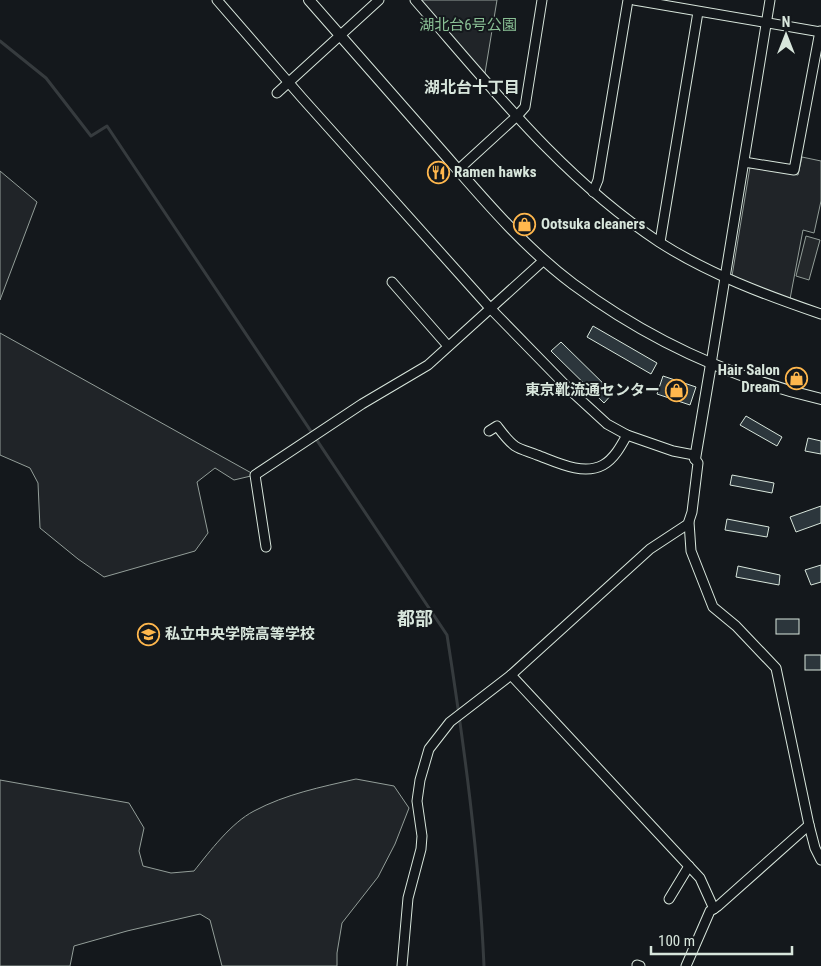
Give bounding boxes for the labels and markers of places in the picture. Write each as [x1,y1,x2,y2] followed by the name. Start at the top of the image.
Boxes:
[426,160,450,184] restaurant icon: Ramen hawks
[454,163,537,181] place label: Ramen hawks
[513,212,537,236] shop icon: Ootsuka cleaners
[541,215,645,233] place label: Ootsuka cleaners
[718,361,780,396] place label: Hair Salon Dream
[784,367,808,391] shop icon: Hair Salon Dream
[664,378,688,402] shop icon: 東京靴流通センター
[525,381,660,399] place label: 東京靴流通センター
[137,622,161,646] school or university icon: 私立中央学院高等学校
[165,625,315,643] place label: 私立中央学院高等学校

